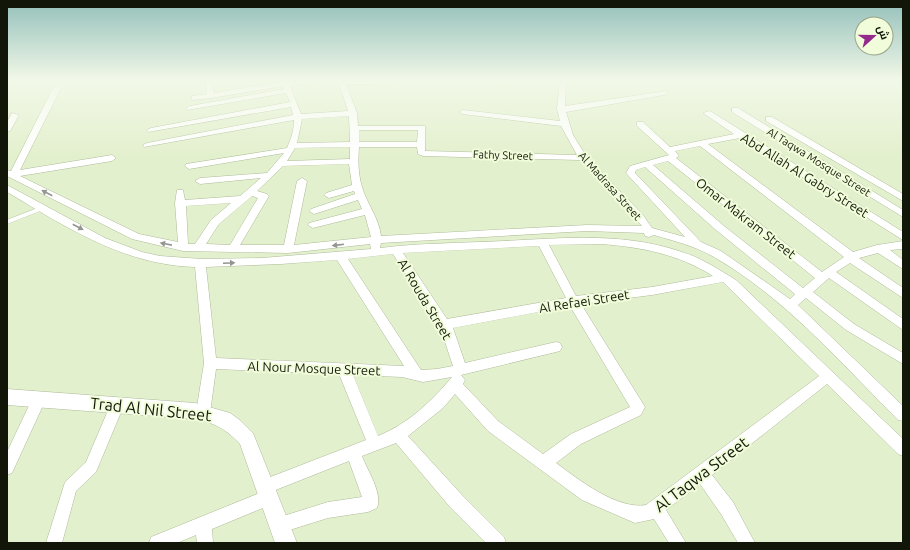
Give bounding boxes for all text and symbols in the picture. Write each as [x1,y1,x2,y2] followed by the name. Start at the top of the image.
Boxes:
[854,16,894,56] north arrow
[874,24,891,42] text: ش
[765,125,874,199] street label: Al Taqwa Mosque Street
[739,130,871,220] street label: Abd Allah Al Gabry Street
[473,148,534,162] street label: Fathy Street
[576,149,644,223] street label: Al Madrasa Street
[693,175,799,261] street label: Omar Makram Street
[41,190,53,196] one-way arrow
[72,224,84,230] one-way arrow
[160,241,172,247] one-way arrow
[332,242,344,248] one-way arrow
[395,256,455,342] street label: Al Rouda Street
[223,259,235,266] one-way arrow
[538,287,630,315] street label: Al Refaei Street
[247,359,381,377] street label: Al Nour Mosque Street
[90,394,213,424] street label: Trad Al Nil Street
[650,432,752,515] street label: Al Taqwa Street

